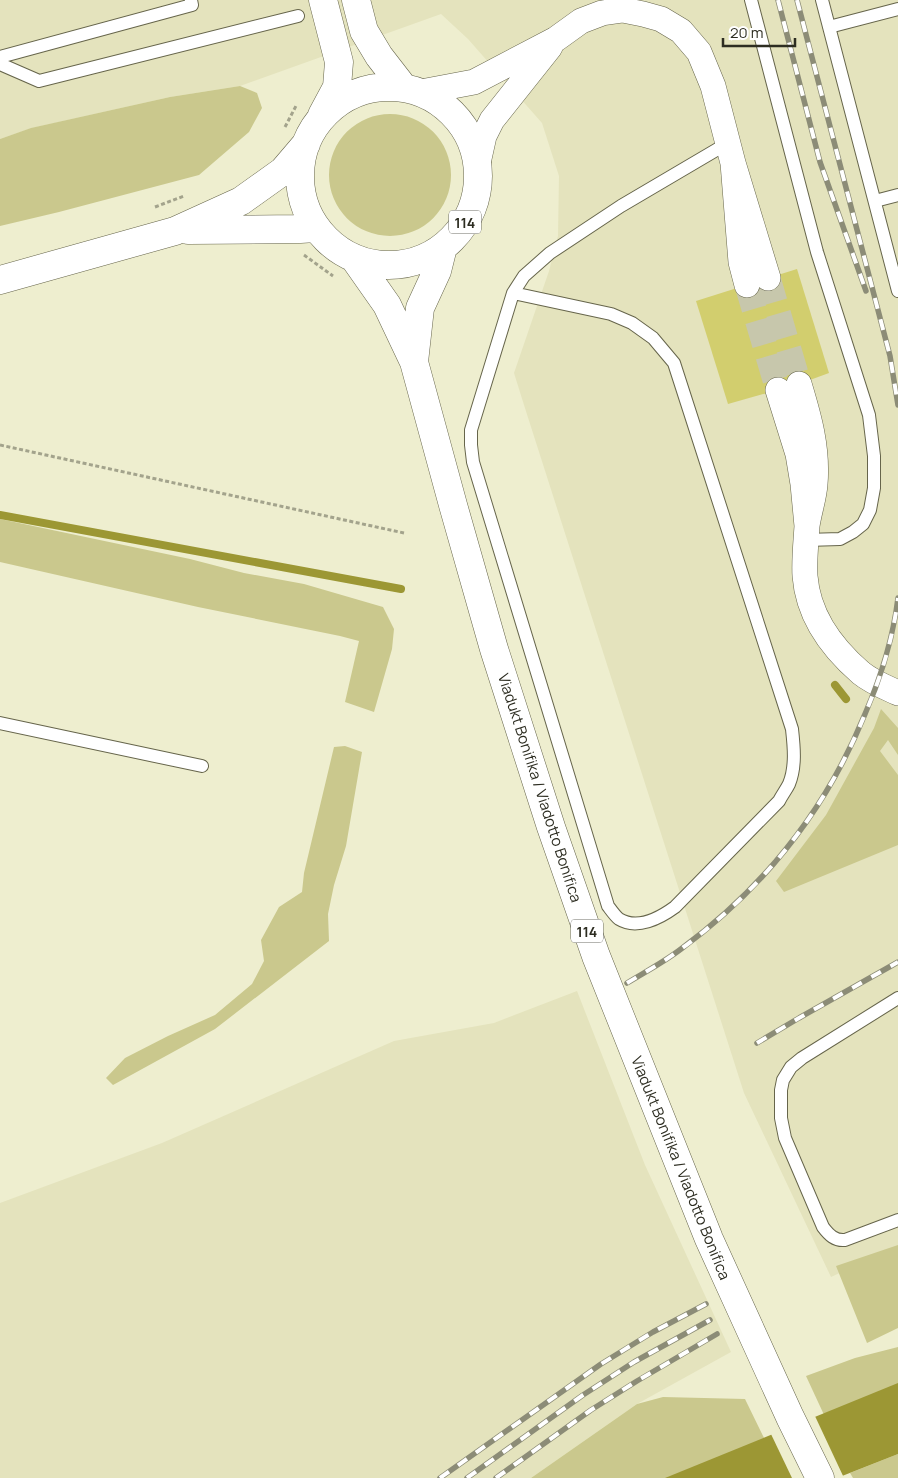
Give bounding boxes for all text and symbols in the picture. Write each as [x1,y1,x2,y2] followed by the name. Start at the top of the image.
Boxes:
[723,15,796,47] scale bar
[730,22,763,43] text: 20 m
[449,210,481,233] road number: 114
[493,671,587,905] street label: Viadukt Bonifika / Viadotto Bonifica
[571,919,603,942] road number: 114
[626,1053,736,1283] street label: Viadukt Bonifika / Viadotto Bonifica

